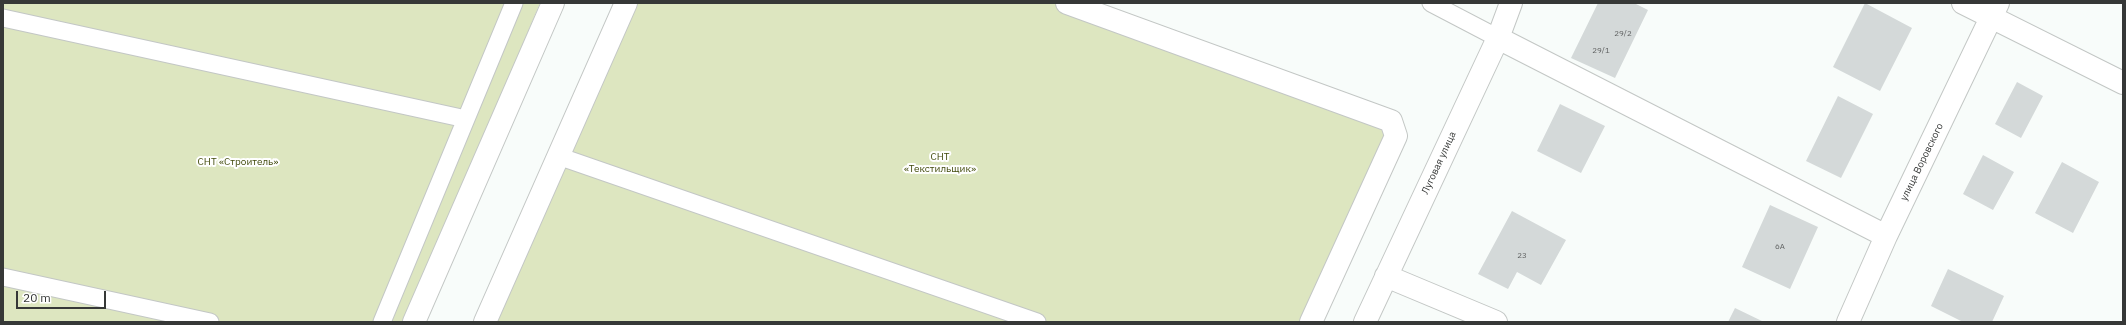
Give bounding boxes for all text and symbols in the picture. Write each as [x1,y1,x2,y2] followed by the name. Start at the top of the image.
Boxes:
[1614,29,1632,39] house number: 29/2
[1592,46,1610,56] house number: 29/1
[1898,121,1946,203] street label: улица Воровского
[1419,130,1459,196] street label: Луговая улица
[904,151,976,174] park label: СНТ «Текстильщик»
[198,156,278,168] park label: СНТ «Строитель»
[1775,242,1785,252] house number: 6А
[1517,251,1527,261] house number: 23
[18,283,108,309] scale bar
[23,290,51,305] text: 20 m

